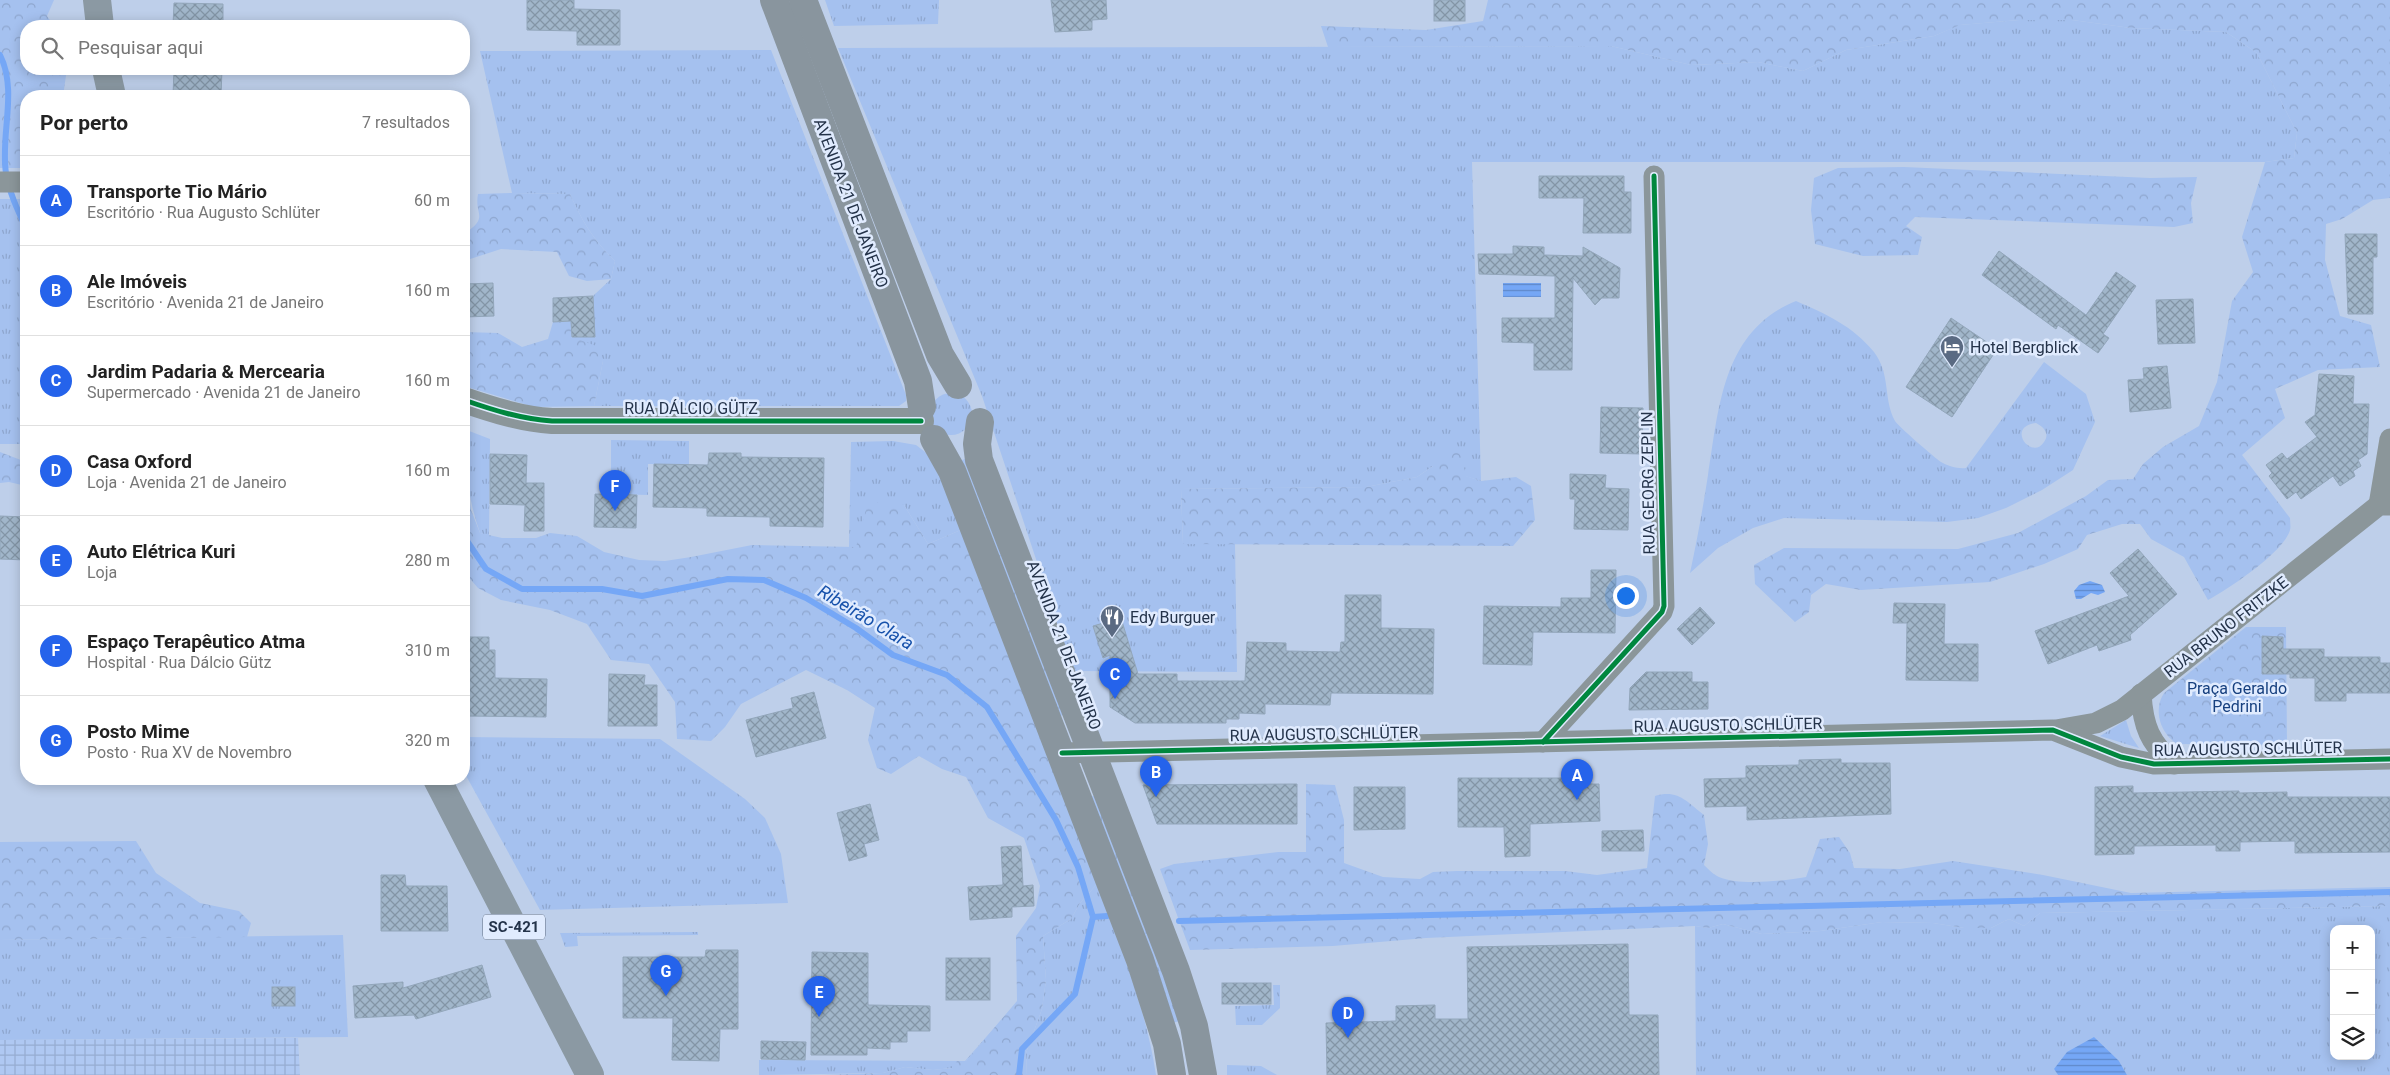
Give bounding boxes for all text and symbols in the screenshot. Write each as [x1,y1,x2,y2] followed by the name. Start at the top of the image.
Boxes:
[20,20,470,75] search box
[38,34,66,62] icon: search
[78,36,203,59] text: Pesquisar aqui
[40,111,128,135] text: Por perto
[362,113,450,132] text: 7 resultados
[810,116,892,290] street label: AVENIDA 21 DE JANEIRO
[87,180,267,203] text: Transporte Tio Mário
[51,191,61,210] text: A
[414,191,450,210] text: 60 m
[87,203,320,222] text: Escritório · Rua Augusto Schlüter
[87,270,187,293] text: Ale Imóveis
[51,281,61,300] text: B
[405,281,450,300] text: 160 m
[87,293,324,312] text: Escritório · Avenida 21 de Janeiro
[1939,334,1965,368] hotel icon: Hotel Bergblick
[1970,338,2079,357] place label: Hotel Bergblick
[87,360,325,383] text: Jardim Padaria & Mercearia
[51,371,61,390] text: C
[405,371,450,390] text: 160 m
[87,383,361,402] text: Supermercado · Avenida 21 de Janeiro
[624,399,758,418] street label: RUA DÁLCIO GÜTZ
[1637,411,1659,555] street label: RUA GEORG ZEPLIN
[87,450,192,473] text: Casa Oxford
[51,461,61,480] text: D
[405,461,450,480] text: 160 m
[599,470,631,511] pin: F
[87,473,287,492] text: Loja · Avenida 21 de Janeiro
[87,540,236,563] text: Auto Elétrica Kuri
[52,551,61,570] text: E
[405,551,450,570] text: 280 m
[1023,558,1105,732] street label: AVENIDA 21 DE JANEIRO
[87,563,117,582] text: Loja
[2160,573,2292,681] street label: RUA BRUNO FRITZKE
[814,580,918,654] water label: Ribeirão Clara
[1613,583,1639,609] your location
[1099,604,1125,638] restaurant icon: Edy Burguer
[1130,608,1216,627] place label: Edy Burguer
[87,630,305,653] text: Espaço Terapêutico Atma
[52,641,60,660] text: F
[405,641,450,660] text: 310 m
[87,653,271,672] text: Hospital · Rua Dálcio Gütz
[1099,658,1131,699] pin: C
[2187,679,2287,716] park label: Praça Geraldo Pedrini
[1634,714,1823,736] street label: RUA AUGUSTO SCHLÜTER
[87,720,190,743] text: Posto Mime
[1230,723,1419,745] street label: RUA AUGUSTO SCHLÜTER
[51,731,61,750] text: G
[405,731,450,750] text: 320 m
[2154,738,2343,760] street label: RUA AUGUSTO SCHLÜTER
[87,743,292,762] text: Posto · Rua XV de Novembro
[1140,756,1172,797] pin: B
[1561,759,1593,800] pin: A
[483,914,545,940] road number: SC-421
[2330,925,2375,1060] map controls
[2330,925,2375,970] button: +
[650,955,682,996] pin: G
[2330,970,2375,1015] button: −
[803,976,835,1017] pin: E
[1332,997,1364,1038] pin: D
[2330,1015,2375,1060] button: layers

